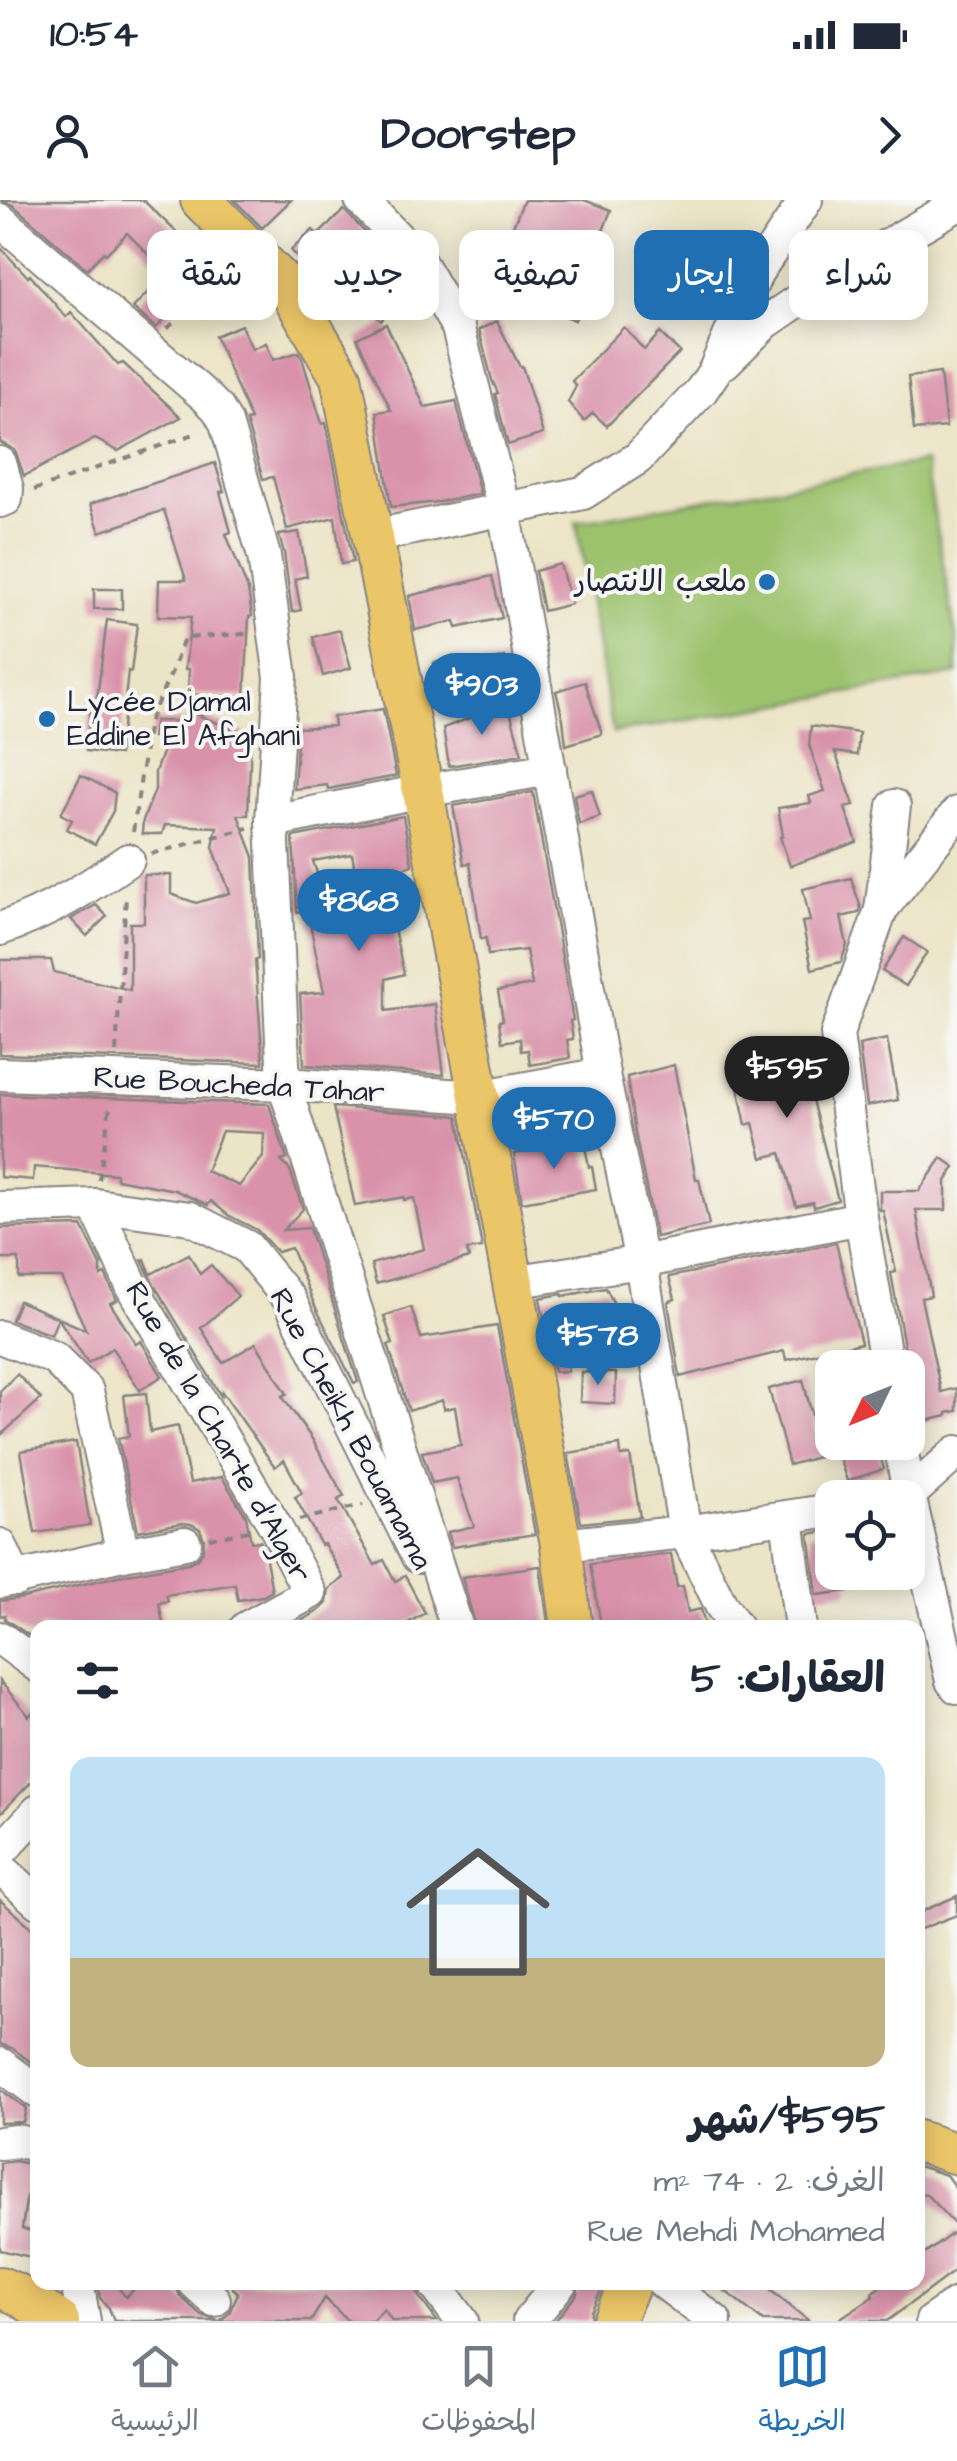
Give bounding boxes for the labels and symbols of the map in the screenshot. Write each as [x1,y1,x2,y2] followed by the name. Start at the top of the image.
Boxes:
[573,561,747,603] place label: ملعب الانتصار
[756,571,778,593] marker: ملعب الانتصار
[423,653,541,738] pin: $903
[67,681,300,758] place label: Lycée Djamal Eddine El Afghani
[36,708,58,730] marker: Lycée Djamal Eddine El Afghani
[300,869,418,954] pin: $868
[728,1036,846,1121] pin: $595
[92,1056,386,1114] street label: Rue Boucheda Tahar
[495,1087,613,1172] pin: $570
[114,1274,321,1591] street label: Rue de la Charte d'Alger
[259,1281,443,1577] street label: Rue Cheikh Bouamama
[539,1303,657,1388] pin: $578
[815,1350,925,1460] north arrow

